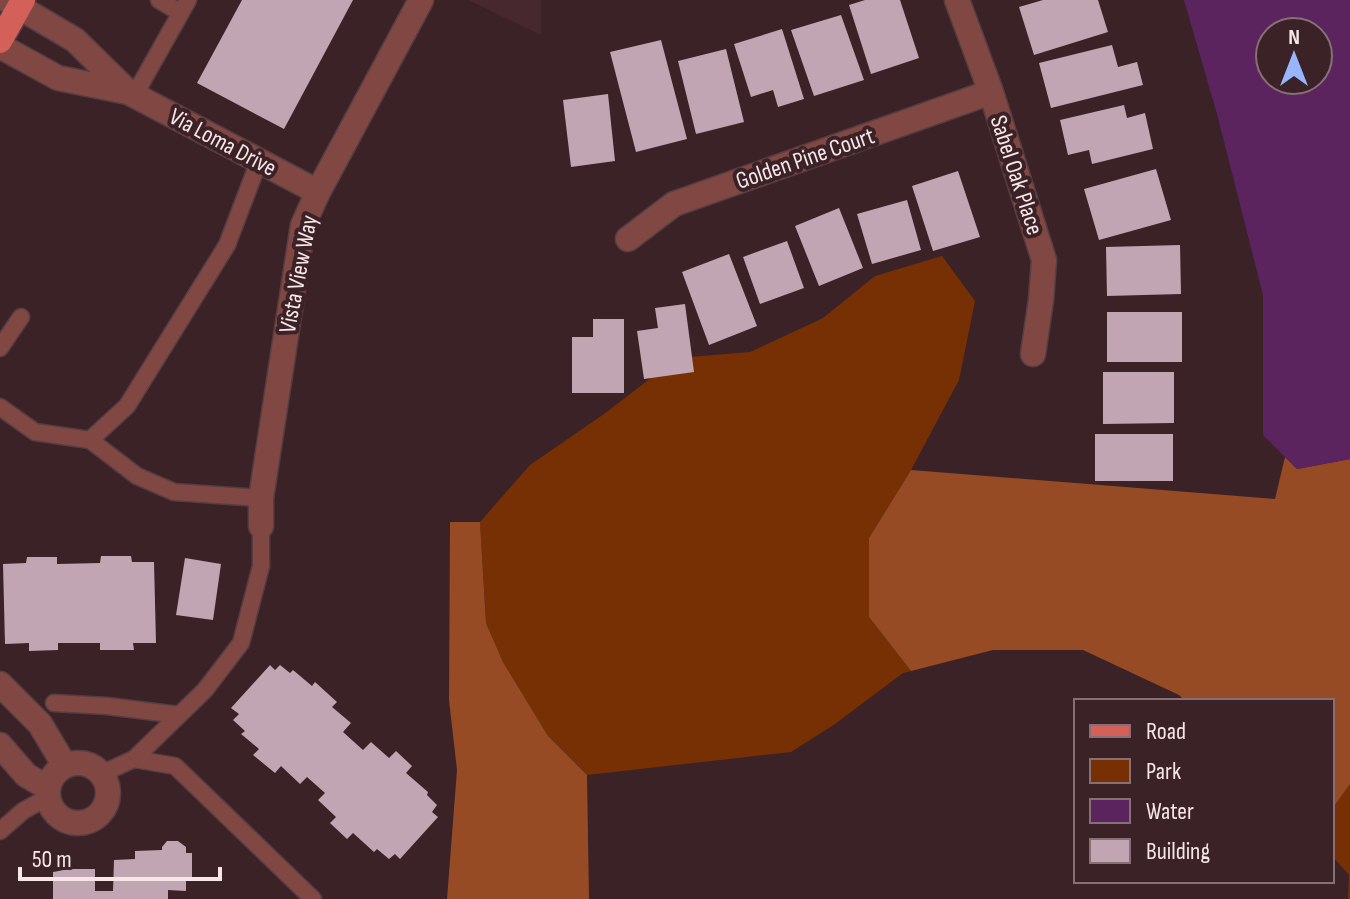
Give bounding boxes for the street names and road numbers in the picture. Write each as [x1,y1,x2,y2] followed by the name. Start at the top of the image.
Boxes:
[164,102,281,183] street label: Via Loma Drive
[984,112,1050,239] street label: Sabel Oak Place
[732,121,878,196] street label: Golden Pine Court
[273,213,324,336] street label: Vista View Way

